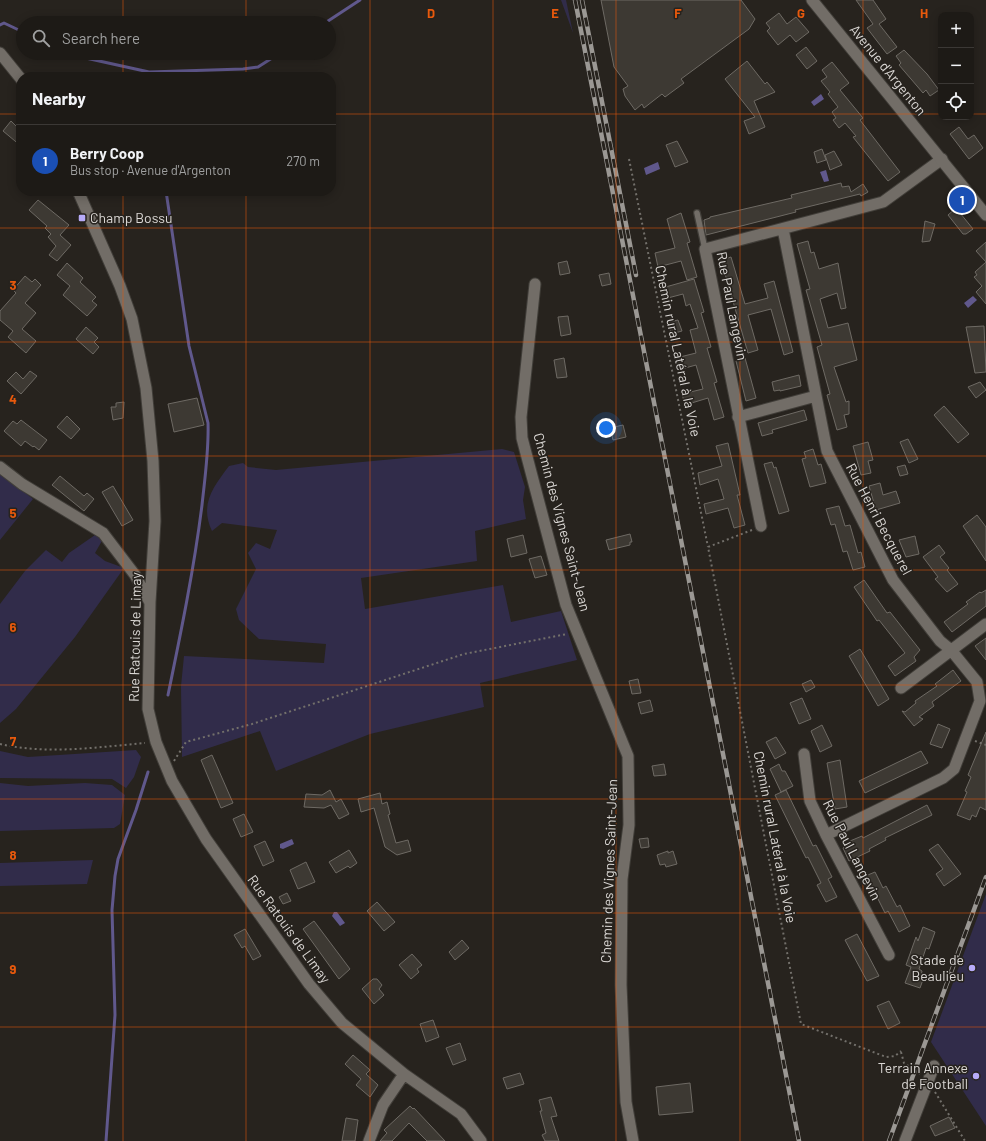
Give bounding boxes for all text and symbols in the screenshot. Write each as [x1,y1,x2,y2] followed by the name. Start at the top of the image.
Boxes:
[427,5,435,21] text: D
[551,5,559,21] text: E
[674,5,682,21] text: F
[797,5,805,21] text: G
[920,5,928,21] text: H
[938,12,974,120] map controls
[938,12,974,48] button: +
[16,16,336,60] search box
[847,21,930,119] street label: Avenue d'Argenton
[30,27,52,49] icon: search
[62,29,140,47] text: Search here
[938,48,974,84] button: −
[938,84,974,120] button: locate
[32,88,86,108] text: Nearby
[70,144,144,162] text: Berry Coop
[43,153,47,169] text: 1
[286,153,320,169] text: 270 m
[70,162,231,178] text: Bus stop · Avenue d'Argenton
[949,185,975,215] pin: 1
[90,209,172,226] place label: Champ Bossu
[77,213,87,223] marker: Champ Bossu
[714,250,751,362] street label: Rue Paul Langevin
[652,264,705,438] street label: Chemin rural Latéral à la Voie
[9,277,17,293] text: 3
[9,391,17,407] text: 4
[596,418,616,438] your location
[530,431,595,613] street label: Chemin des Vignes Saint-Jean
[843,460,916,577] street label: Rue Henri Becquerel
[9,505,17,521] text: 5
[125,571,144,702] street label: Rue Ratouis de Limay
[10,619,17,635] text: 6
[10,733,17,749] text: 7
[750,750,801,924] street label: Chemin rural Latéral à la Voie
[597,779,620,963] street label: Chemin des Vignes Saint-Jean
[820,797,885,903] street label: Rue Paul Langevin
[9,847,17,863] text: 8
[244,871,335,987] street label: Rue Ratouis de Limay
[911,951,964,984] place label: Stade de Beaulieu
[10,961,17,977] text: 9
[967,963,977,973] marker: Stade de Beaulieu
[878,1059,968,1092] place label: Terrain Annexe de Football
[971,1071,981,1081] marker: Terrain Annexe de Football

